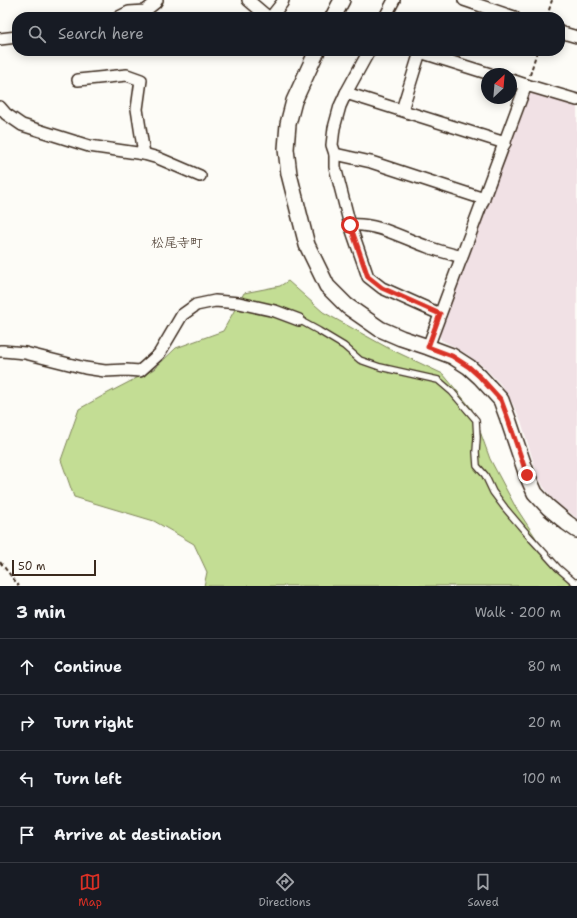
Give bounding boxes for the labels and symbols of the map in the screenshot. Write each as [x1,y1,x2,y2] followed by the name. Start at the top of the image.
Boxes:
[481,68,517,104] north arrow
[341,216,359,234] route start
[151,234,203,251] district label: 松尾寺町
[518,466,536,484] route end
[12,558,96,577] scale bar

